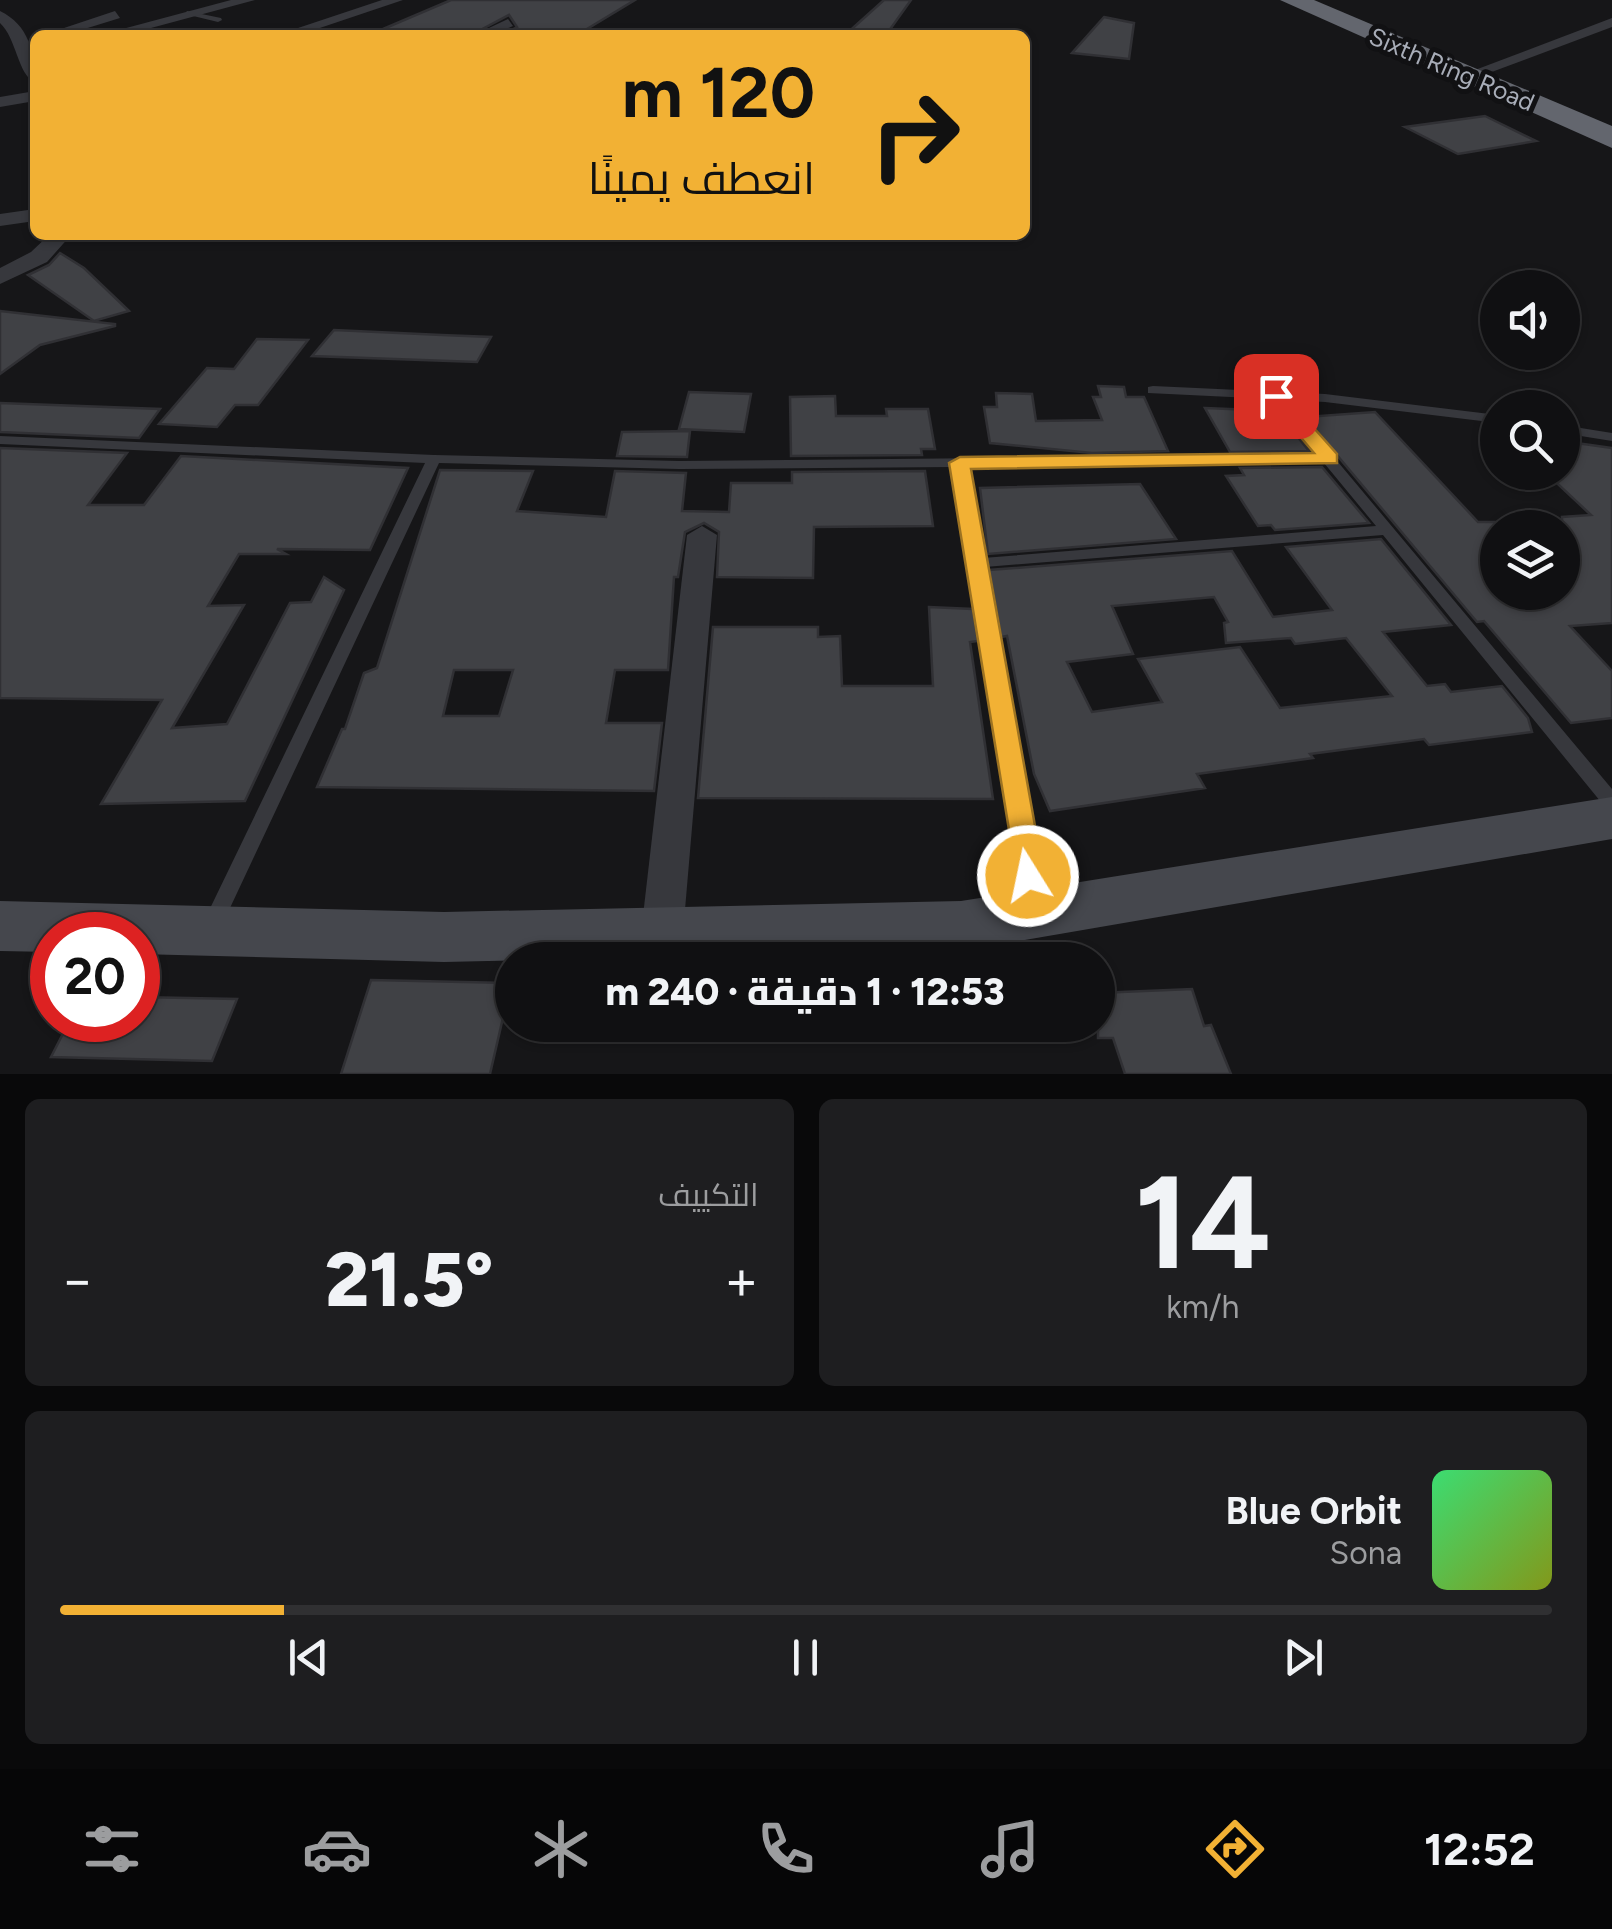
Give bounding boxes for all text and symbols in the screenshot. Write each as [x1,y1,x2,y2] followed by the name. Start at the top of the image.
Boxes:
[1365,21,1539,117] street label: Sixth Ring Road
[622,50,815,135] text: 120 m
[850,70,980,200] icon: right
[588,151,815,205] text: انعطف يمينًا
[1480,270,1580,610] map controls
[1480,270,1580,370] button: sound
[1234,354,1319,439] pin
[1249,369,1304,424] icon: arrive
[1480,390,1580,490] button: search
[1480,510,1580,610] button: layers
[976,824,1080,928] position arrow
[30,912,160,1042] speed limit sign: 20
[605,969,1005,1015] text: 12:53 · 1 دقيقة · 240 m
[1134,1145,1271,1301] text: 14
[658,1176,759,1214] text: التكييف
[325,1235,494,1325] text: 21.5°
[60,1247,94,1313] text: −
[724,1247,758,1313] text: +
[1166,1288,1239,1326] text: km/h
[1226,1488,1402,1534] text: Blue Orbit
[1330,1534,1402,1572] text: Sona
[281,1630,336,1685] icon: previous
[778,1630,833,1685] icon: pause
[1276,1630,1331,1685] icon: next
[77,1814,147,1884] icon: filters
[302,1814,372,1884] icon: car
[526,1814,596,1884] icon: climate
[751,1814,821,1884] icon: phone
[975,1814,1045,1884] icon: music
[1200,1814,1270,1884] icon: directions
[1424,1822,1535,1876] text: 12:52

